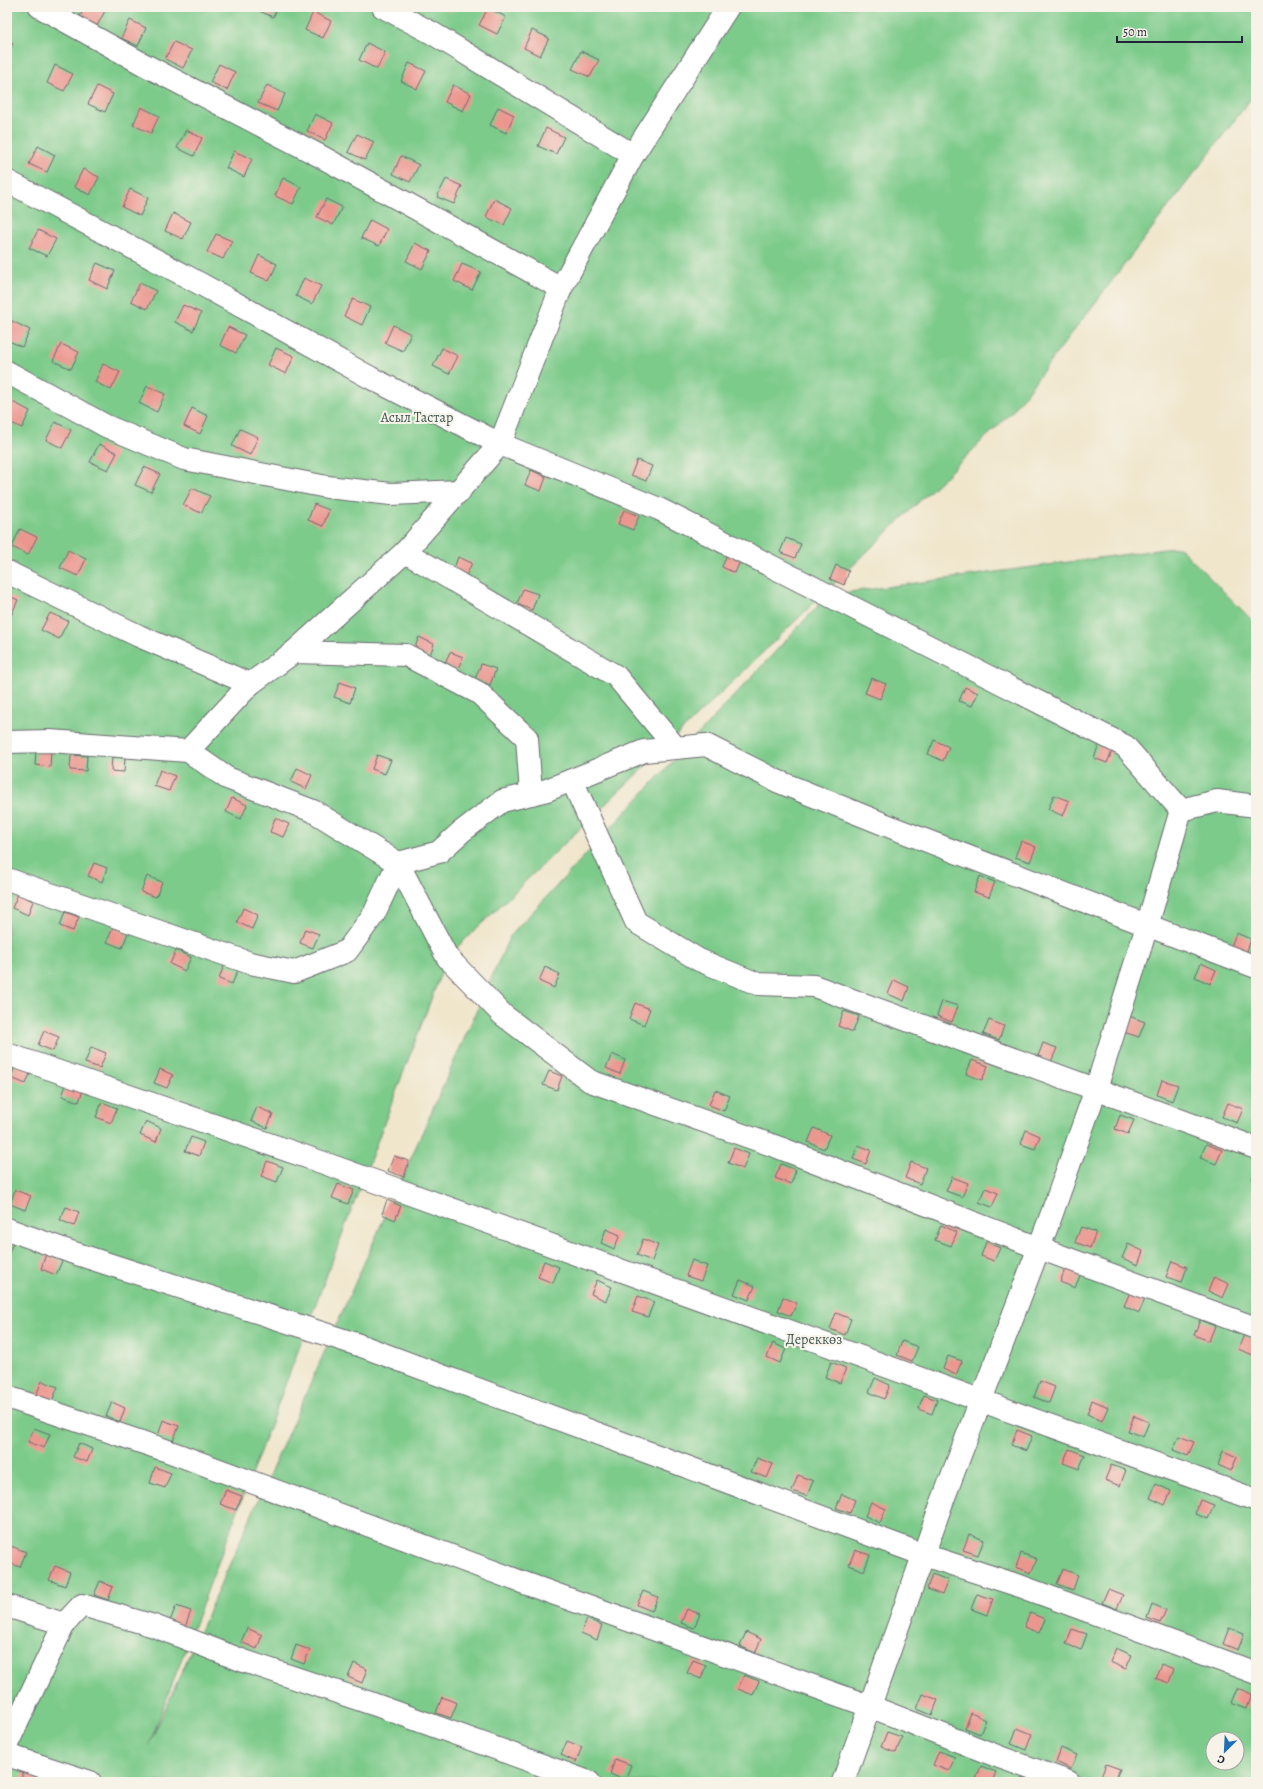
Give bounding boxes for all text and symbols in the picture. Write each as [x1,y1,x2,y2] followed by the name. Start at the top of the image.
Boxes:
[1117,18,1242,44] scale bar
[1123,24,1147,40] text: 50 m
[380,408,453,427] park label: Асыл Тастар
[786,1330,842,1349] park label: Дереккөз
[1205,1731,1245,1771] north arrow
[1215,1751,1227,1768] text: С

